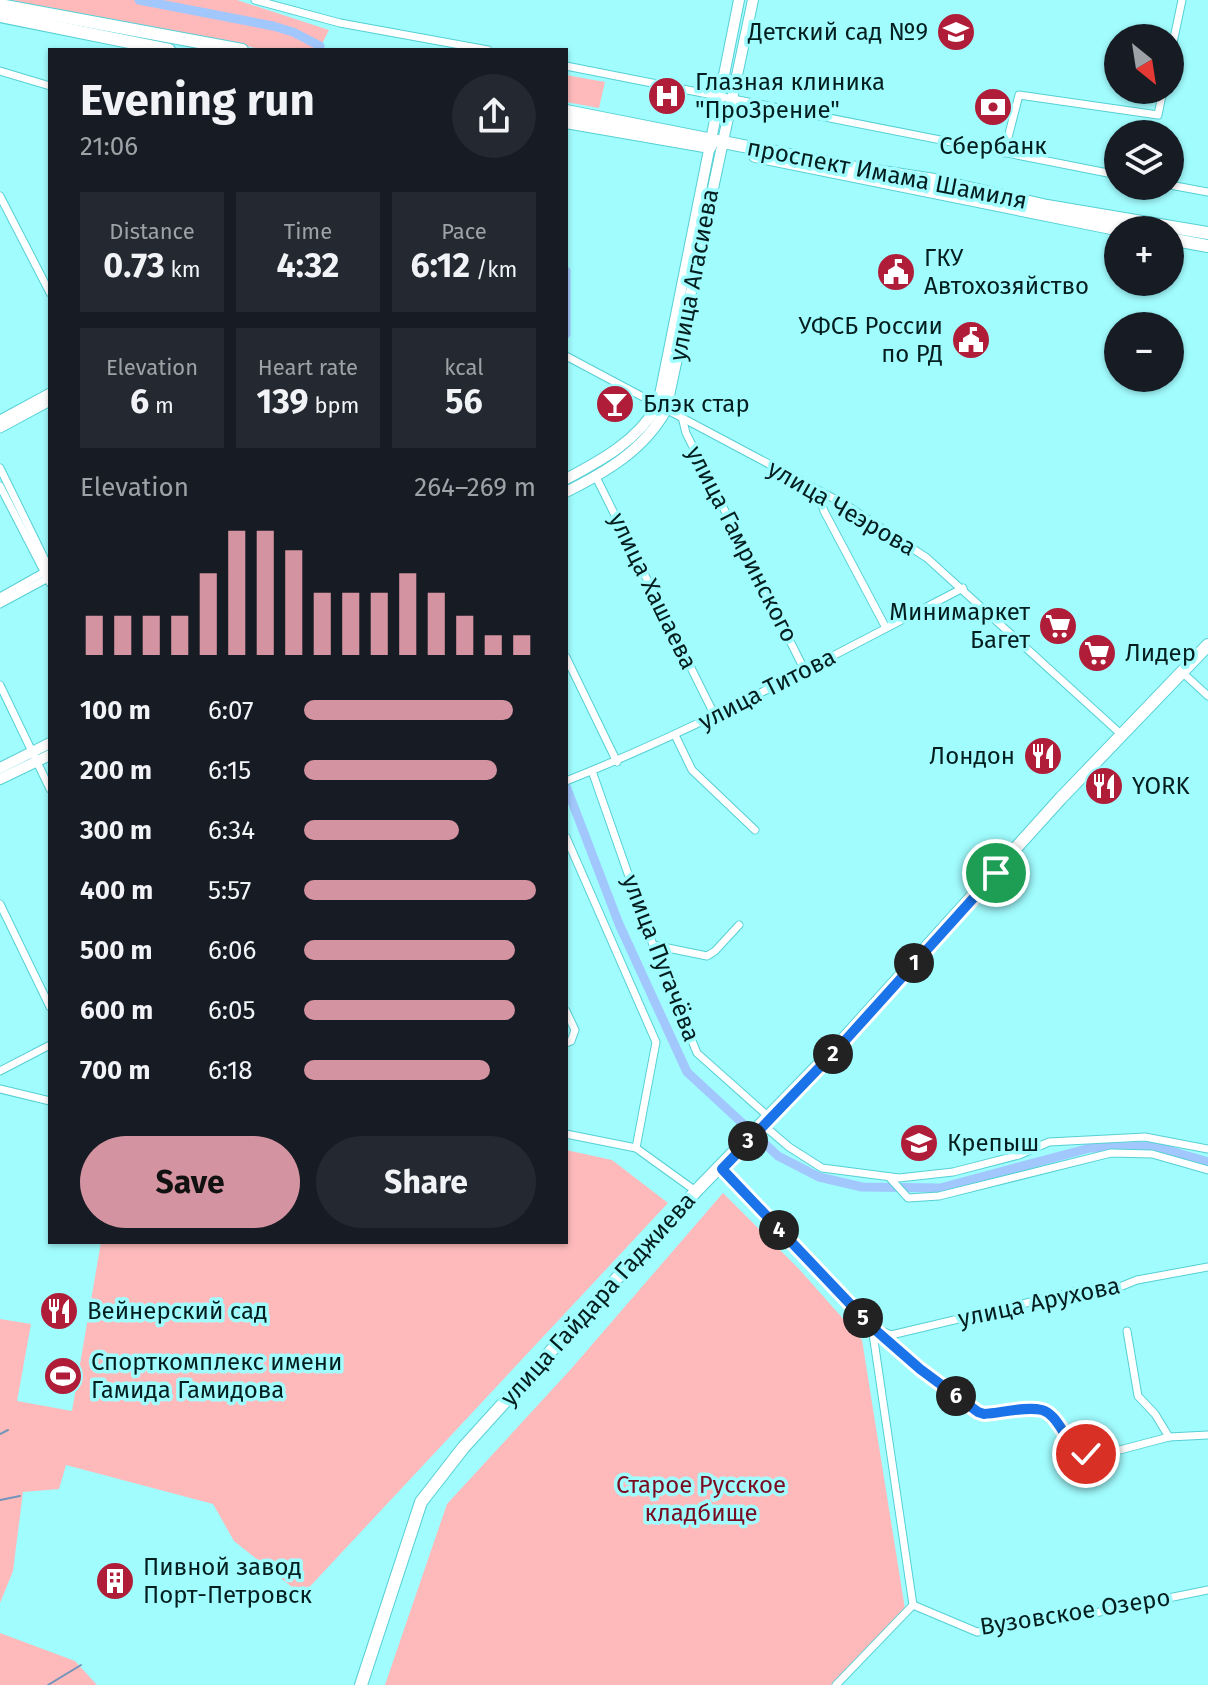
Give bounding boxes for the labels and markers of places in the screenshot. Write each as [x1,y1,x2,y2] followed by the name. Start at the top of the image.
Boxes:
[935,11,977,53] school or university icon: Детский сад №9
[747,18,928,46] place label: Детский сад №9
[695,68,885,124] place label: Глазная клиника "ПроЗрение"
[646,75,688,117] hospital icon: Глазная клиника "ПроЗрение"
[972,86,1014,128] bank icon: Сбербанк
[939,132,1047,160] place label: Сбербанк
[924,244,1089,300] place label: ГКУ Автохозяйство
[875,251,917,293] public building icon: ГКУ Автохозяйство
[798,312,943,368] place label: УФСБ России по РД
[950,319,992,361] public building icon: УФСБ России по РД
[594,383,636,425] bar icon: Блэк стар
[643,390,750,418] place label: Блэк стар
[889,598,1030,654] place label: Минимаркет Багет
[1037,605,1079,647] supermarket icon: Минимаркет Багет
[1076,632,1118,674] supermarket icon: Лидер
[1125,639,1196,667] place label: Лидер
[1022,735,1064,777] restaurant icon: Лондон
[929,742,1015,770] place label: Лондон
[1083,765,1125,807] restaurant icon: YORK
[1132,772,1191,800] place label: YORK
[962,839,1030,907] pin
[894,943,934,983] pin: 1
[813,1034,853,1074] pin: 2
[728,1121,768,1161] pin: 3
[898,1122,940,1164] school or university icon: Крепыш
[947,1129,1039,1157] place label: Крепыш
[759,1210,799,1250] pin: 4
[38,1290,80,1332] restaurant icon: Вейнерский сад
[87,1297,267,1325] place label: Вейнерский сад
[843,1298,883,1338] pin: 5
[91,1348,342,1404] place label: Спорткомплекс имени Гамида Гамидова
[42,1355,84,1397] sports icon: Спорткомплекс имени Гамида Гамидова
[936,1376,976,1416] pin: 6
[1052,1420,1120,1488] pin
[143,1553,313,1609] place label: Пивной завод Порт-Петровск
[94,1560,136,1602] building icon: Пивной завод Порт-Петровск

